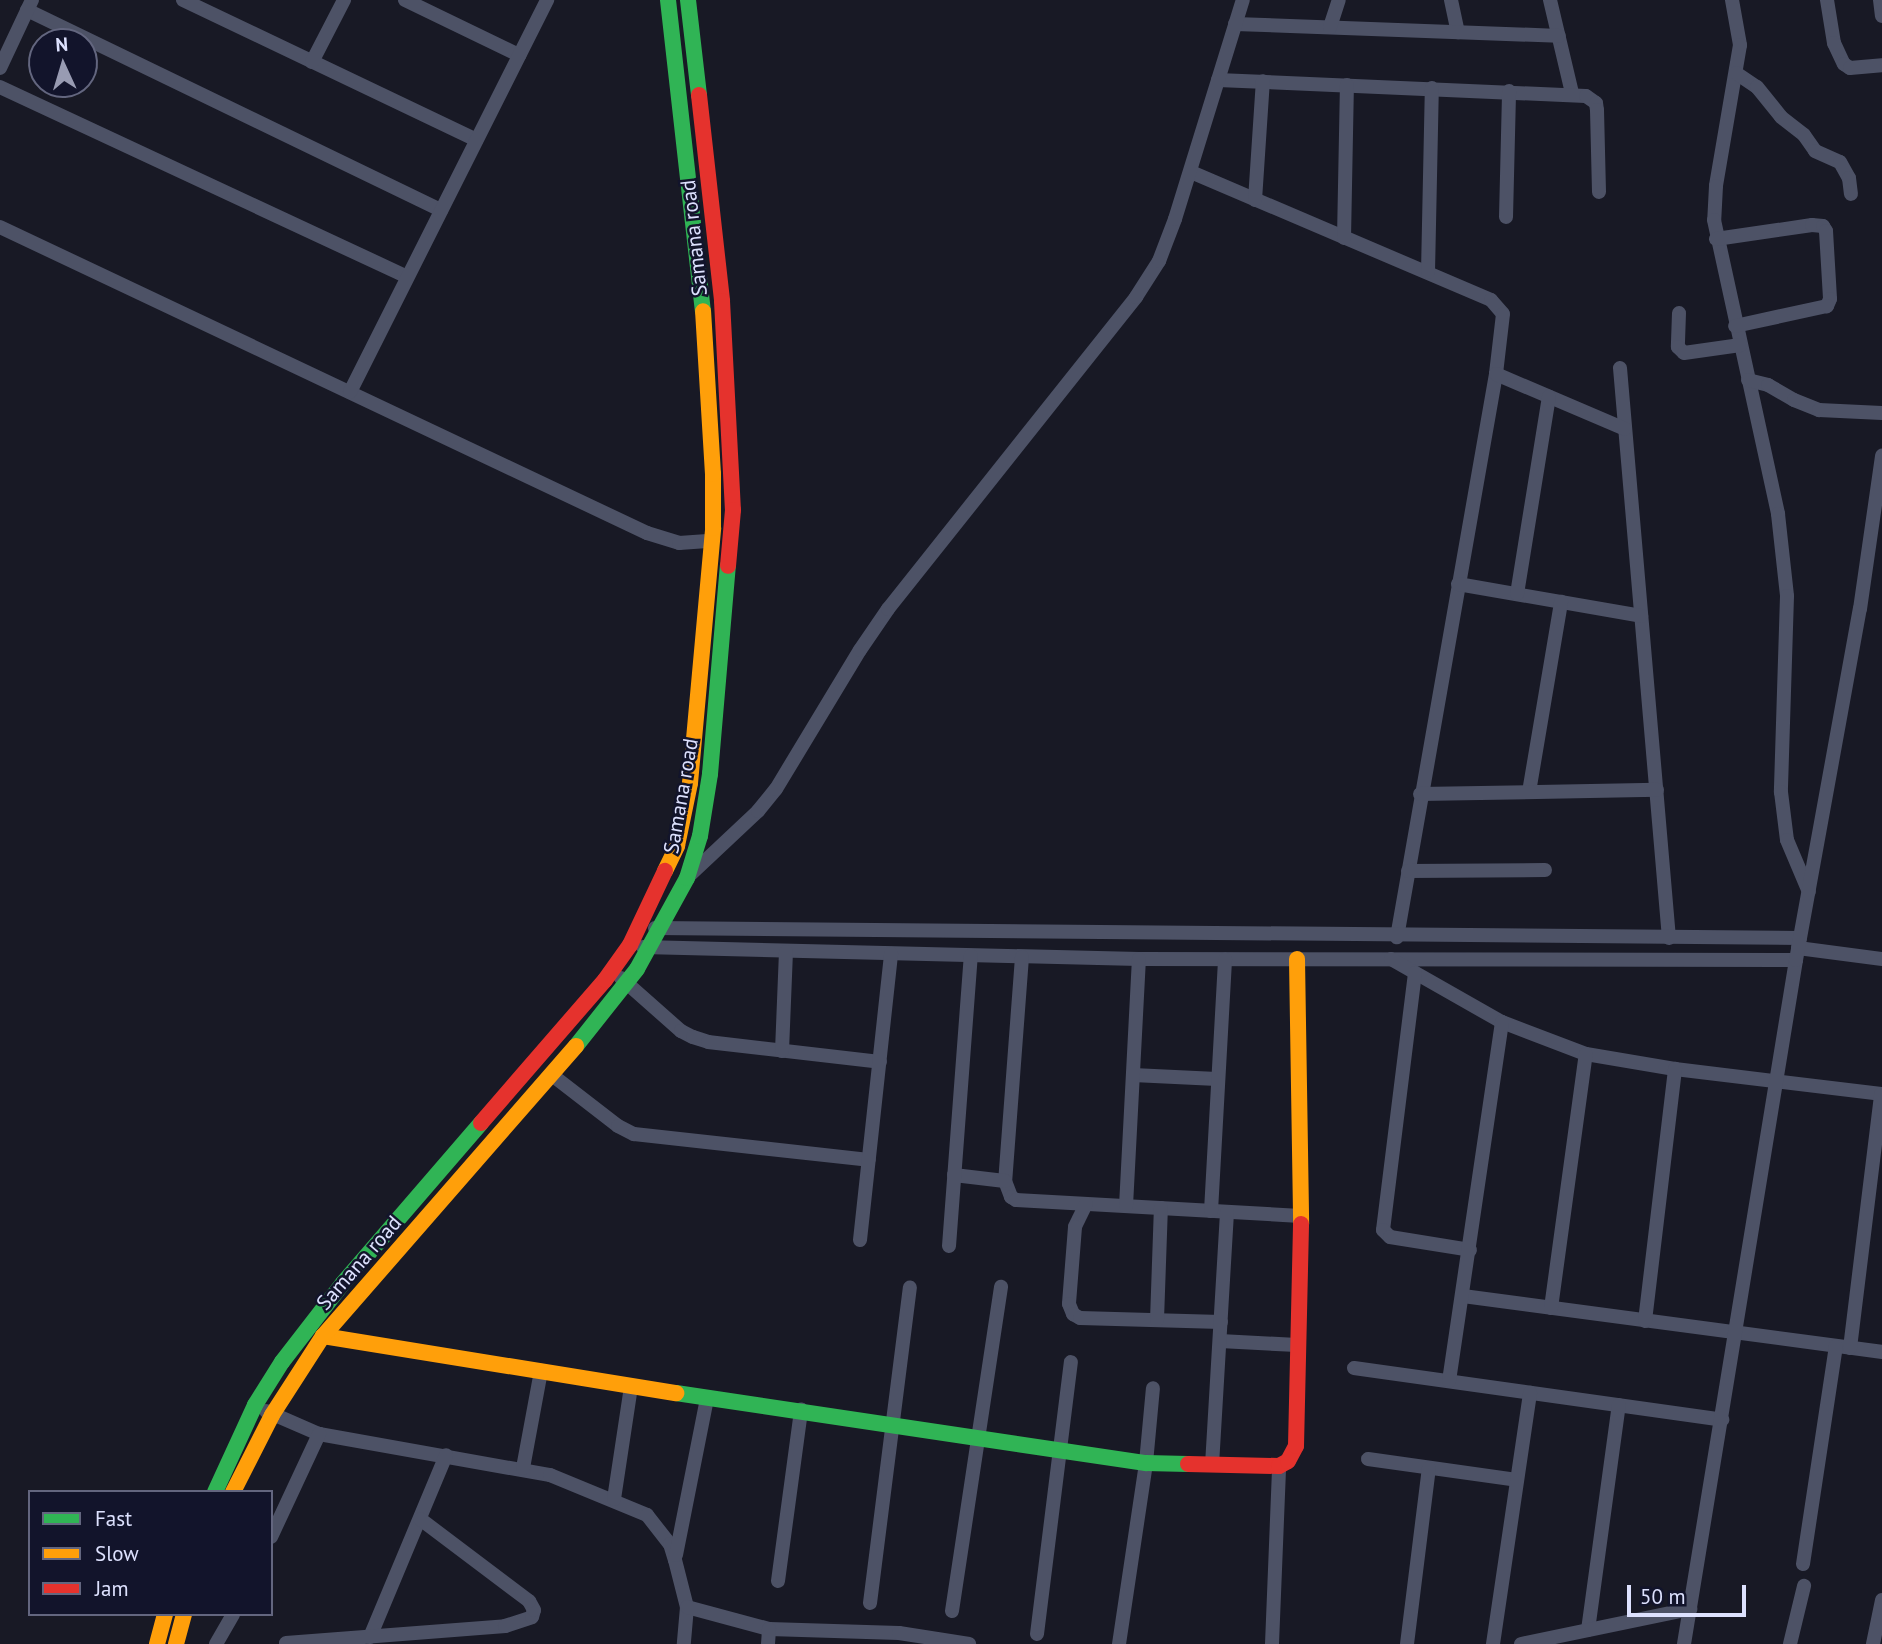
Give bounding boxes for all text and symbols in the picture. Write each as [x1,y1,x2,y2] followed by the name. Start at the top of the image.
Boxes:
[28,28,98,98] north arrow
[55,32,69,56] text: N
[675,179,713,297] street label: Samana road
[658,736,704,856] street label: Samana road
[311,1211,407,1315] street label: Samana road
[28,1490,273,1616] legend
[95,1505,132,1532] text: Fast
[95,1540,139,1567] text: Slow
[1630,1570,1749,1614] scale bar
[95,1575,129,1602] text: Jam
[1640,1583,1686,1610] text: 50 m

